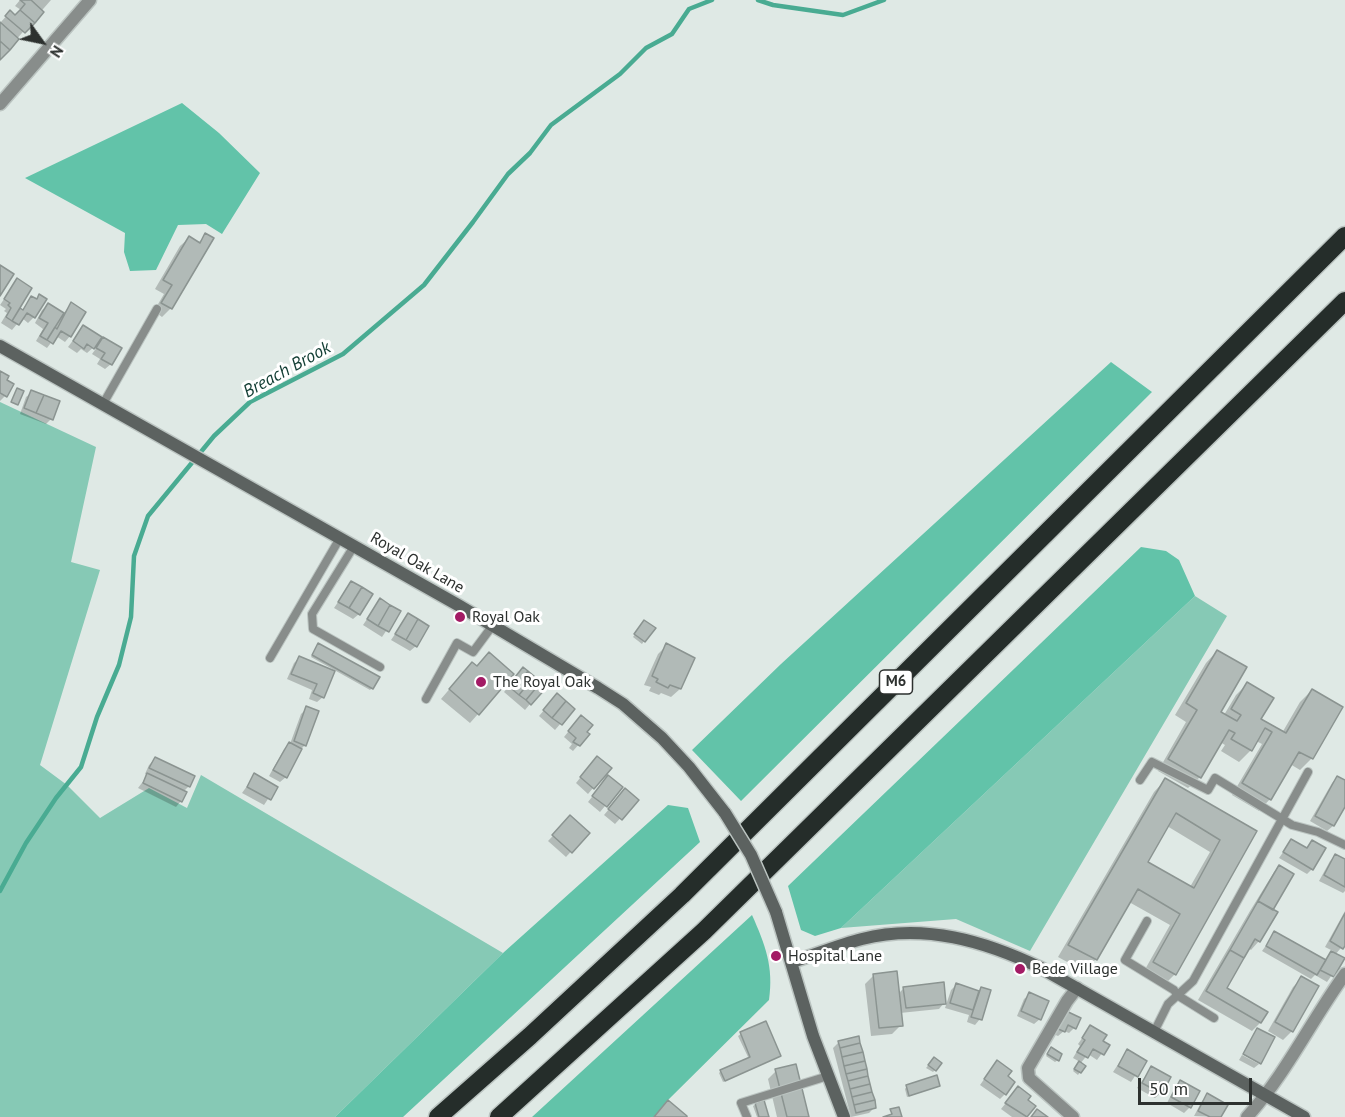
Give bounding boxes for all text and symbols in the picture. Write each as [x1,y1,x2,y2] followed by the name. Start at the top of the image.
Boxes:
[12,12,72,72] north arrow
[46,42,68,62] text: N
[239,337,335,403] water label: Breach Brook
[367,528,467,598] street label: Royal Oak Lane
[472,607,540,627] place label: Royal Oak
[453,610,467,624] marker: Royal Oak
[880,670,912,694] road number: M6
[493,672,591,692] place label: The Royal Oak
[474,675,488,689] marker: The Royal Oak
[788,946,882,966] place label: Hospital Lane
[769,949,783,963] marker: Hospital Lane
[1032,959,1118,979] place label: Bede Village
[1013,962,1027,976] marker: Bede Village
[1141,1066,1255,1104] scale bar
[1149,1077,1188,1100] text: 50 m

